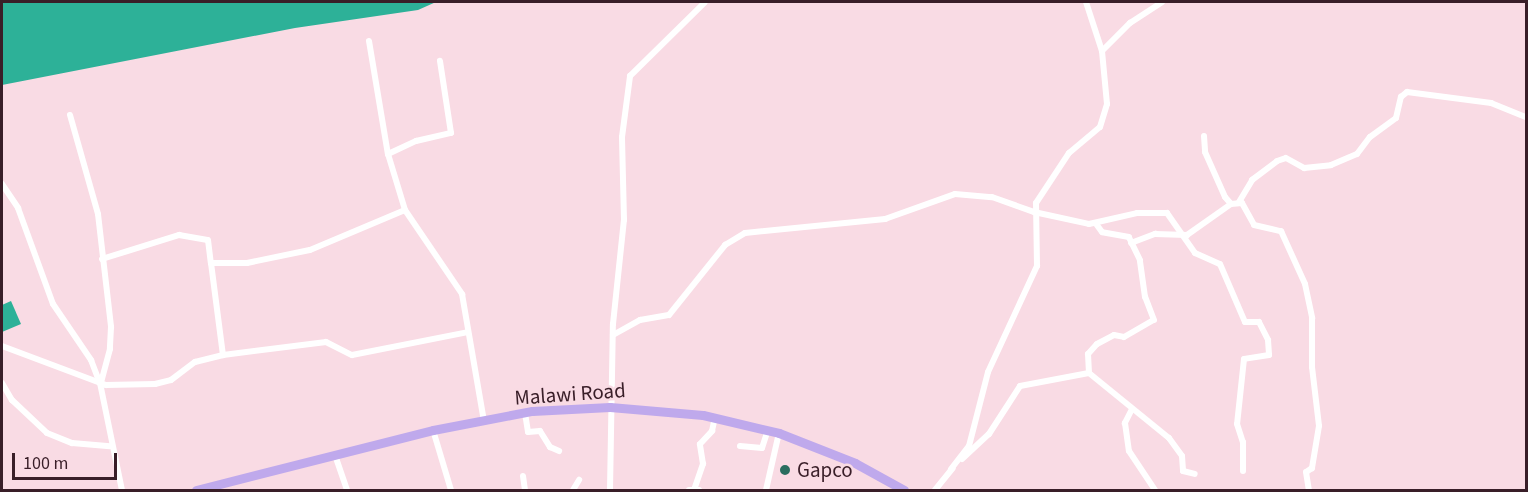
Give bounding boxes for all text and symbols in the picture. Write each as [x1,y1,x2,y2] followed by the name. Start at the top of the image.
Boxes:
[514,378,626,410] street label: Malawi Road
[15,441,120,479] scale bar
[23,451,68,476] text: 100 m
[797,457,853,483] place label: Gapco
[778,463,792,477] marker: Gapco

